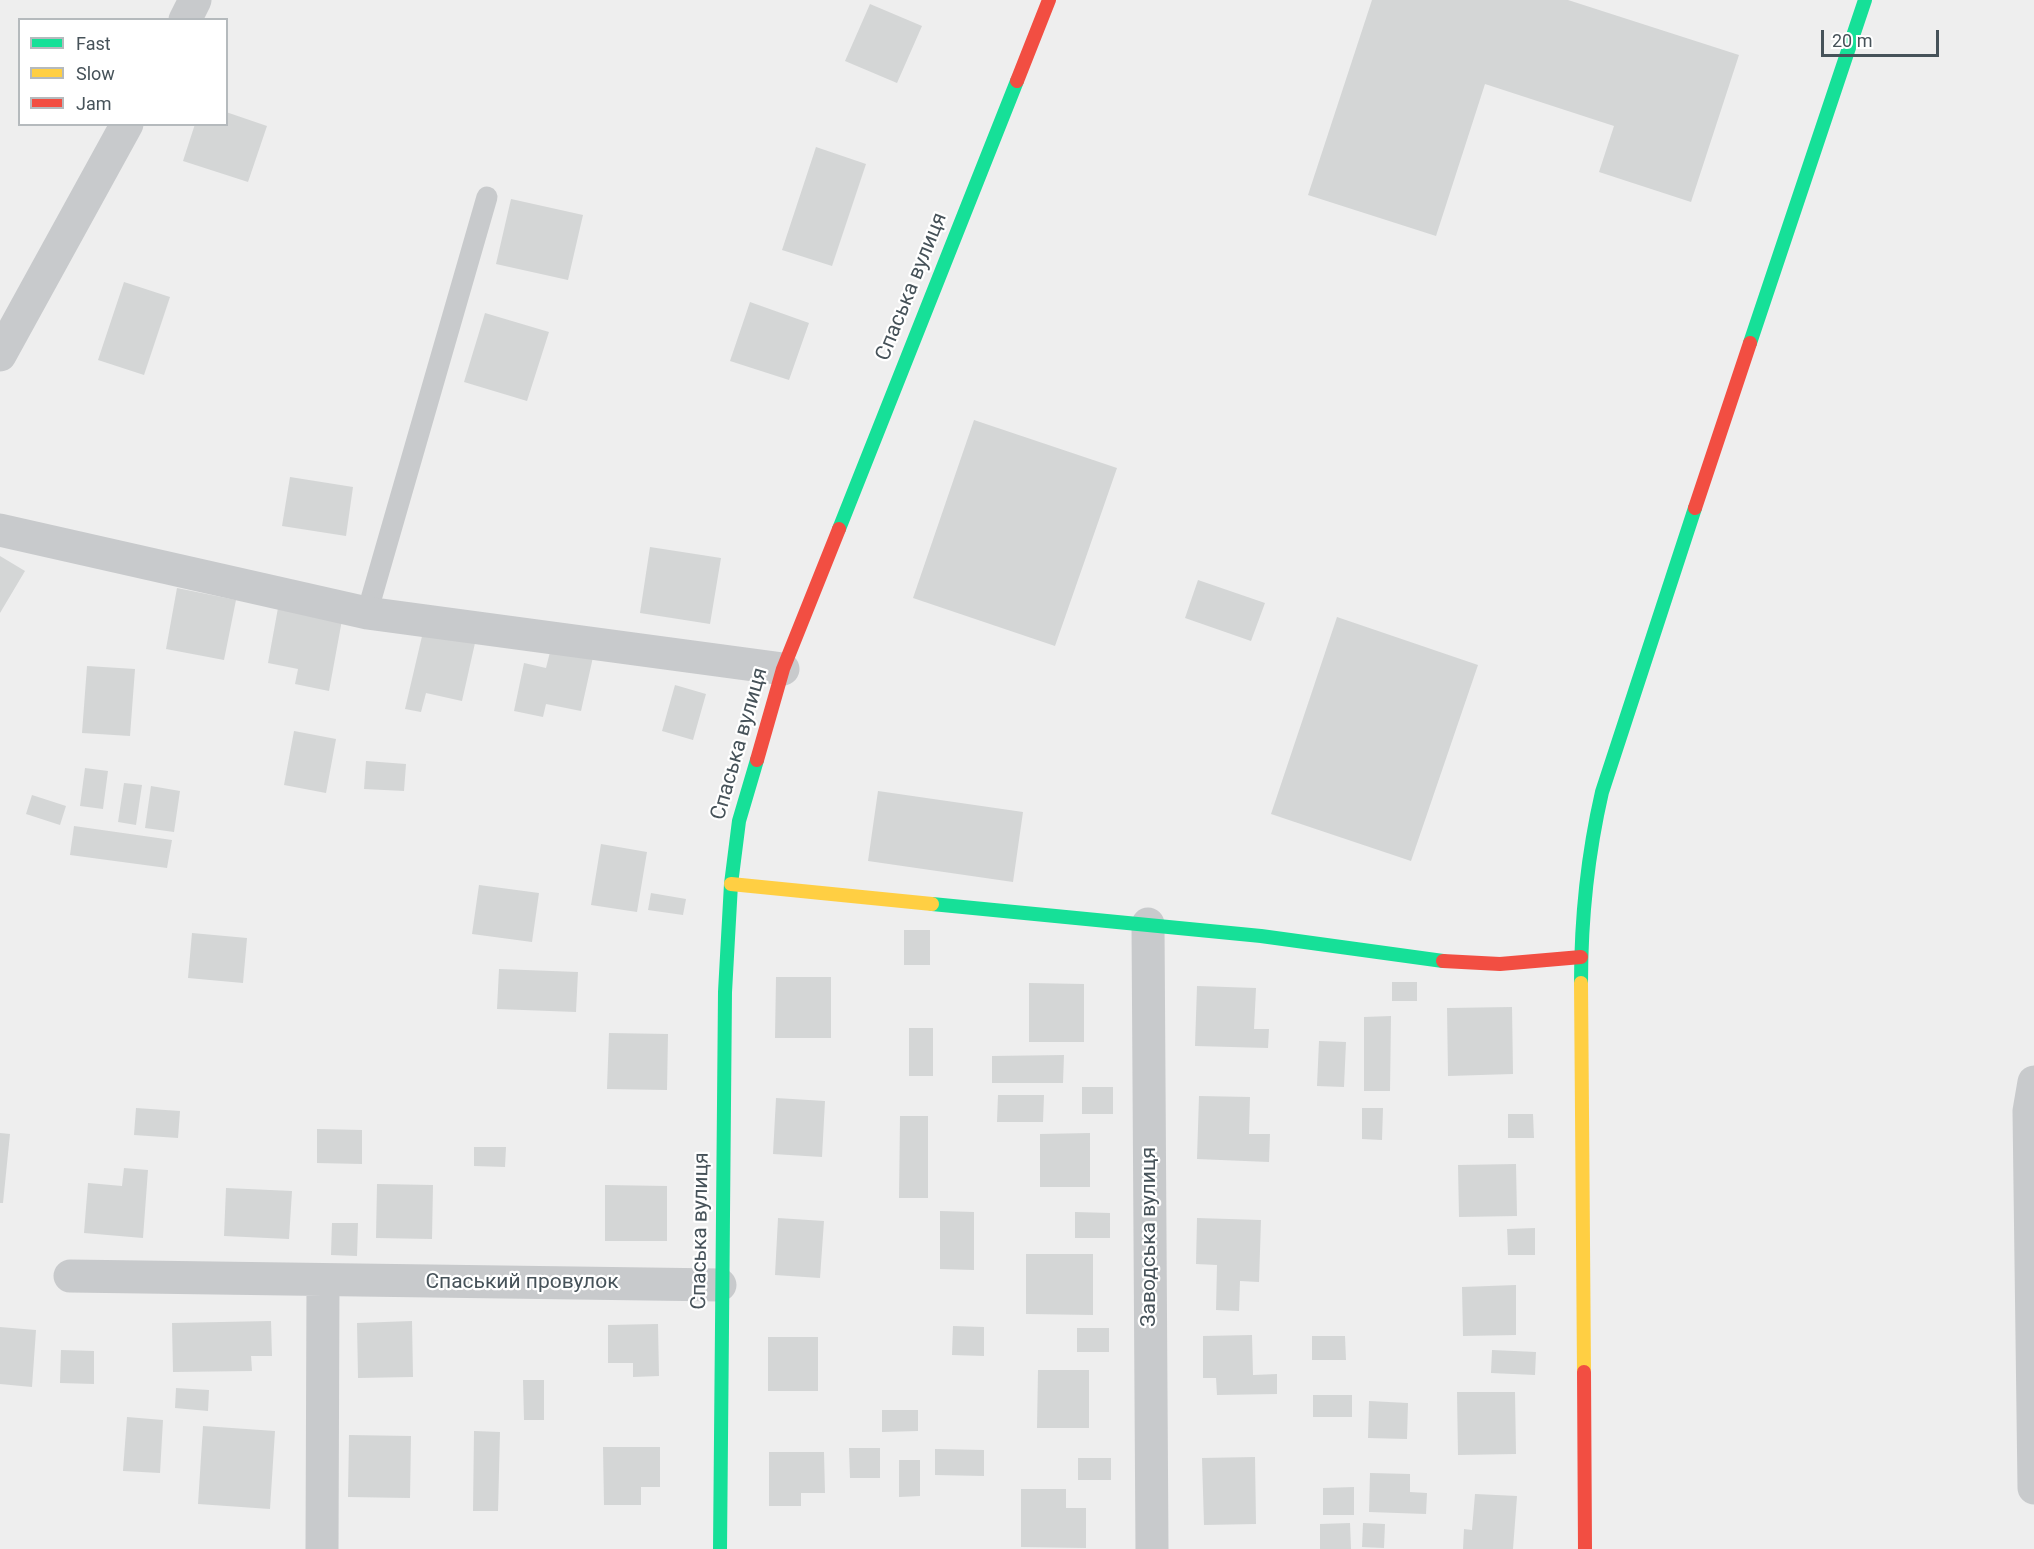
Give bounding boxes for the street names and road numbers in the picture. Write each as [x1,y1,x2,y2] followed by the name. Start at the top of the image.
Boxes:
[871,209,953,365] street label: Спаська вулиця
[706,665,774,823] street label: Спаська вулиця
[1137,1147,1163,1327] street label: Заводська вулиця
[687,1152,715,1310] street label: Спаська вулиця
[425,1270,619,1296] street label: Спаський провулок

